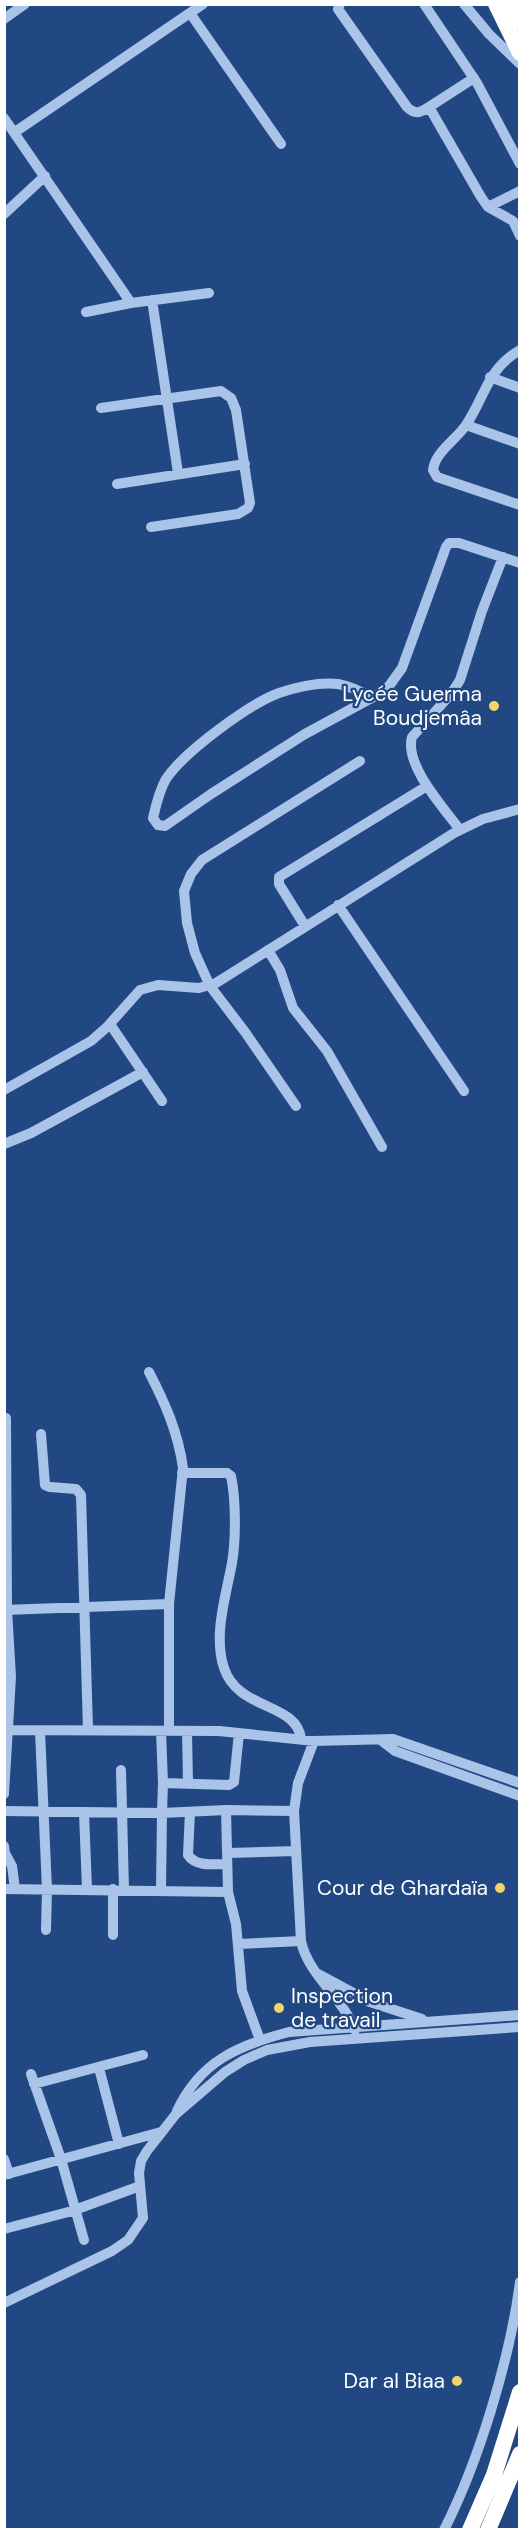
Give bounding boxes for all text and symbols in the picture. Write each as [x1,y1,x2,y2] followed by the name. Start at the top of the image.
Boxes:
[342,680,482,732] place label: Lycée Guerma Boudjemâa
[487,699,501,713] marker: Lycée Guerma Boudjemâa
[317,1874,488,1902] place label: Cour de Ghardaïa
[493,1881,507,1895] marker: Cour de Ghardaïa
[291,1982,393,2034] place label: Inspection de travail
[272,2001,286,2015] marker: Inspection de travail
[344,2367,445,2395] place label: Dar al Biaa
[450,2374,464,2388] marker: Dar al Biaa

